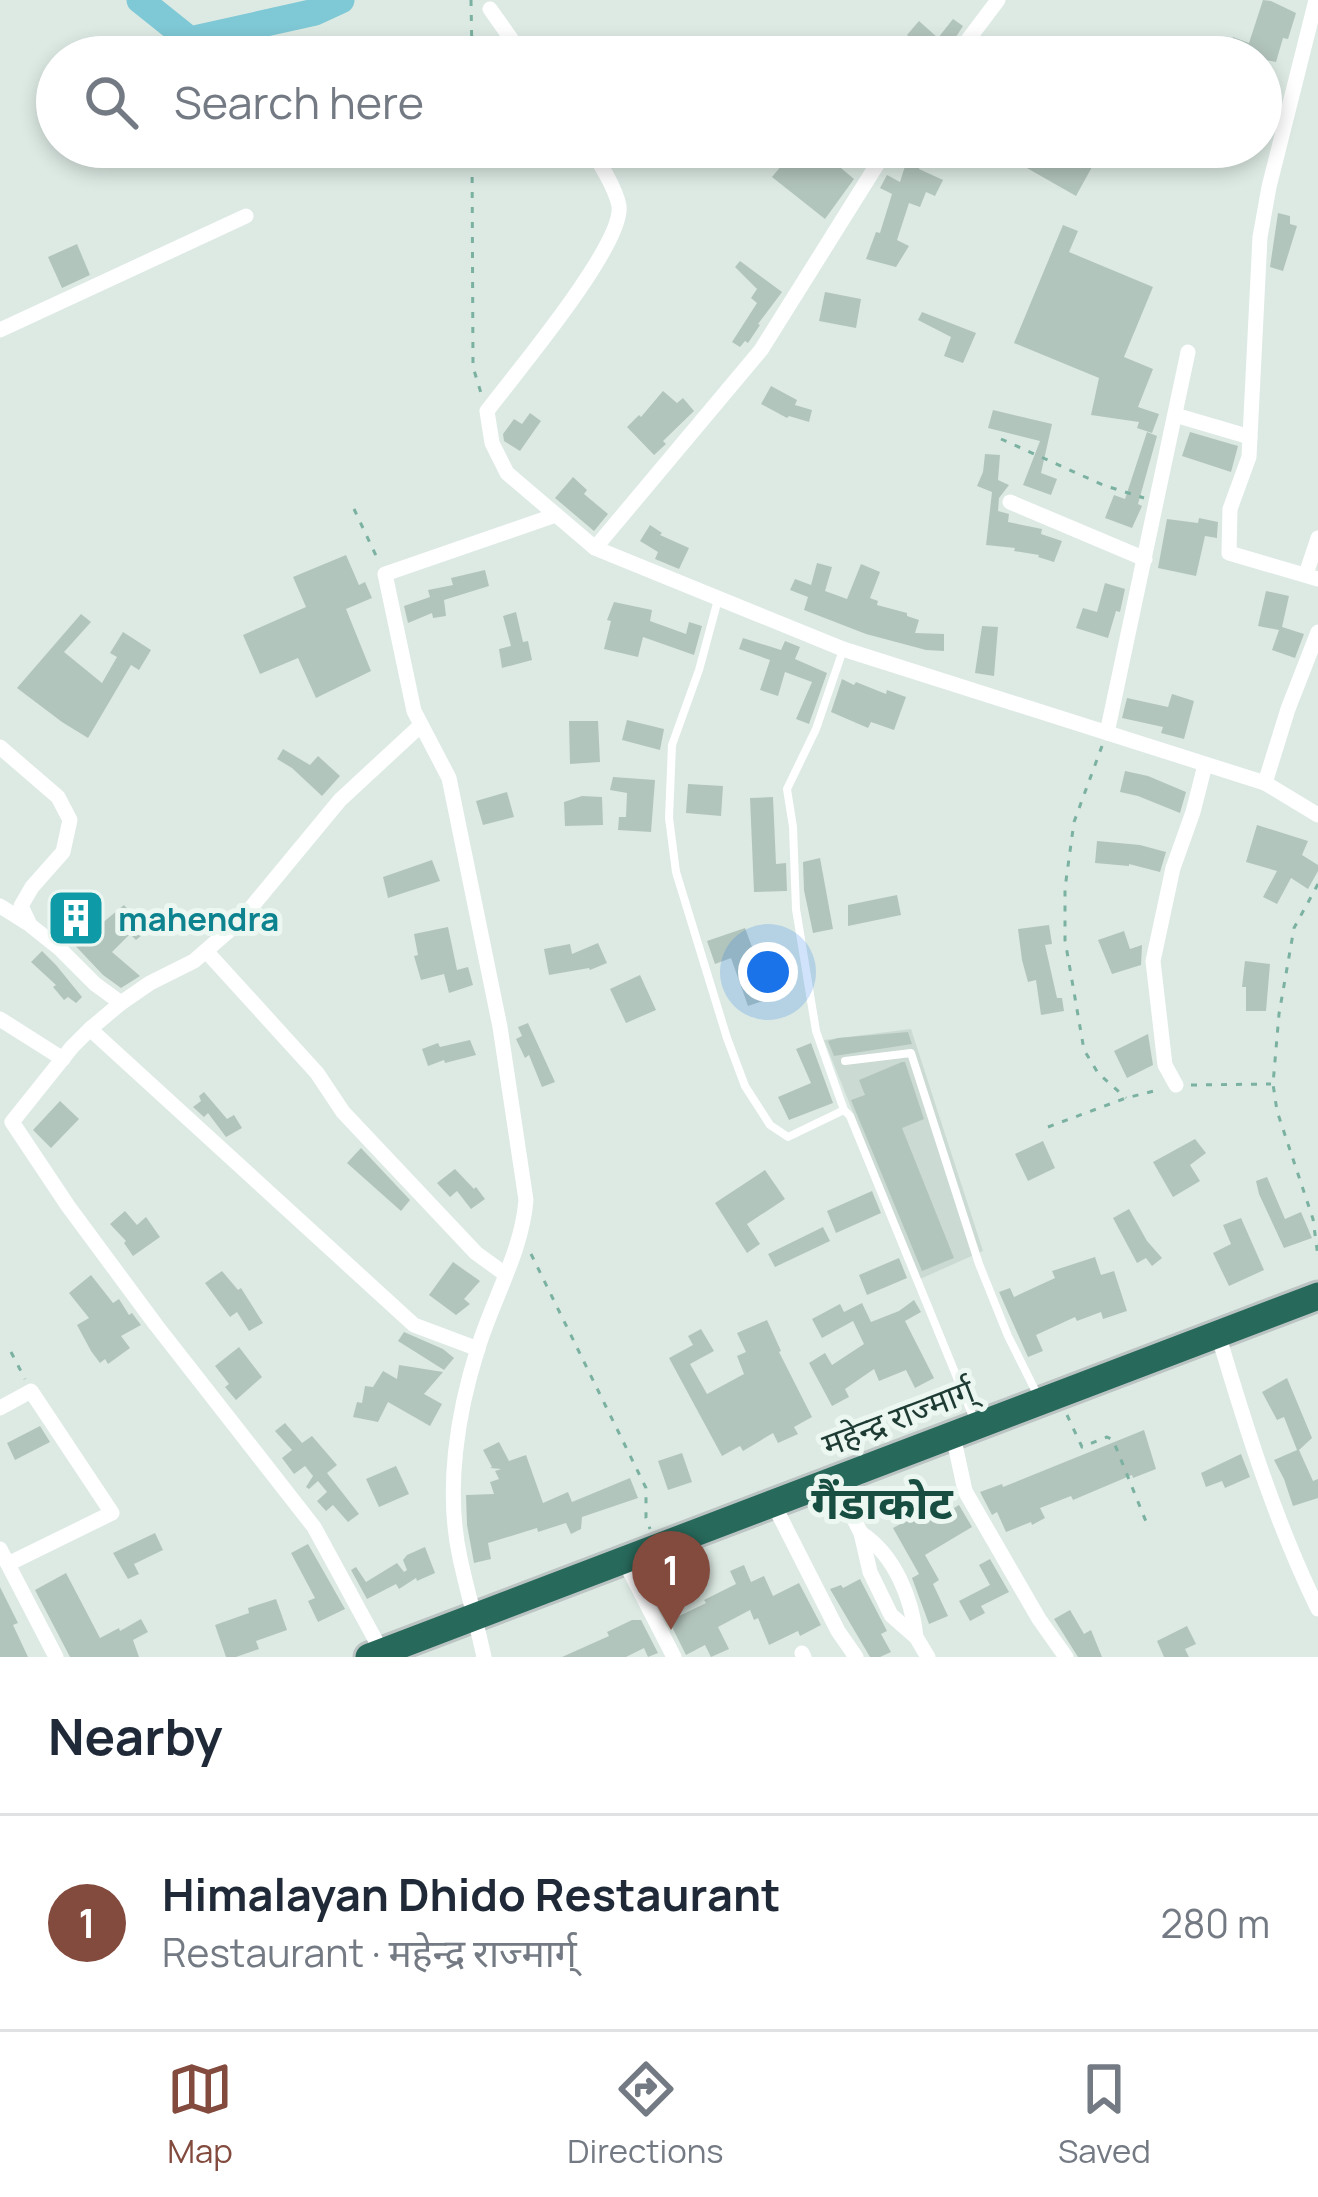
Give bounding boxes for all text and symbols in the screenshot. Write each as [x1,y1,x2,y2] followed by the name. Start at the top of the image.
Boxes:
[36,36,1282,168] search box
[78,69,144,135] icon: search
[174,71,424,133] text: Search here
[45,887,107,949] building icon: mahendra
[118,896,279,941] place label: mahendra
[738,942,798,1002] your location
[816,1366,985,1467] street label: महेन्द्र राज्मार्ग्
[811,1471,954,1533] district label: गैंडाकोट
[632,1531,710,1630] pin: 1
[48,1701,223,1770] text: Nearby
[162,1863,781,1925] text: Himalayan Dhido Restaurant
[78,1896,96,1950] text: 1
[1160,1896,1270,1950] text: 280 m
[162,1925,577,1979] text: Restaurant · महेन्द्र राज्मार्ग्
[167,2056,233,2173] tab: Map
[567,2056,724,2173] tab: Directions
[1058,2056,1151,2173] tab: Saved

